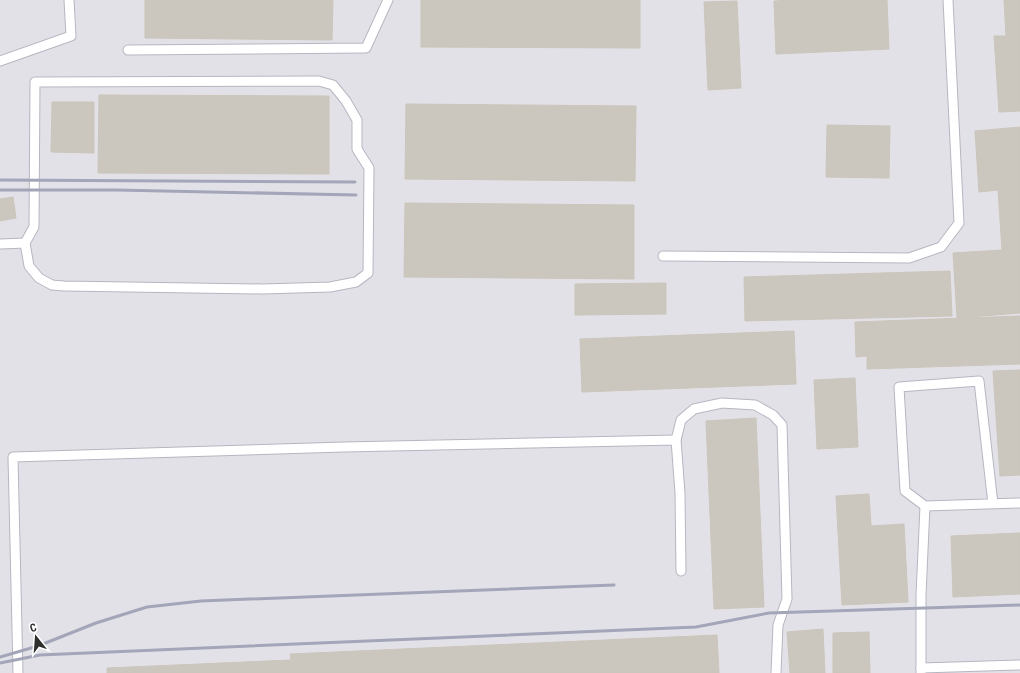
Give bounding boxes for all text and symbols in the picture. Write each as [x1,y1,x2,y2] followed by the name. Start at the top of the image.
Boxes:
[16,617,56,657] north arrow
[28,621,38,635] text: С

